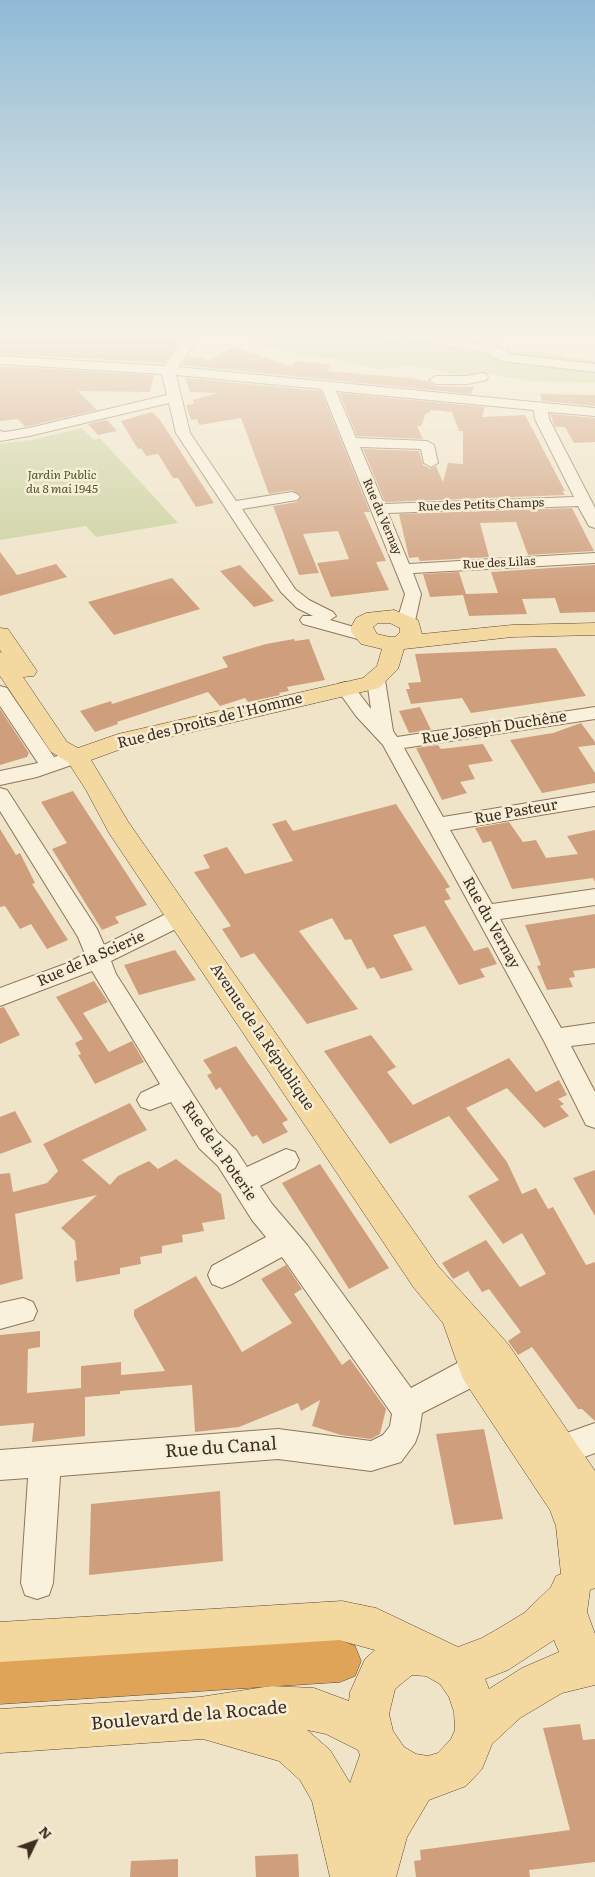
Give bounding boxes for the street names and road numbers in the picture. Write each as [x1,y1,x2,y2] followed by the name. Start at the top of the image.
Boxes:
[359,477,405,557] street label: Rue du Vernay
[418,496,544,514] street label: Rue des Petits Champs
[462,554,536,572] street label: Rue des Lilas
[116,689,304,753] street label: Rue des Droits de l'Homme
[420,708,568,748] street label: Rue Joseph Duchêne
[473,796,559,828] street label: Rue Pasteur
[458,874,524,972] street label: Rue du Vernay
[35,927,147,991] street label: Rue de la Scierie
[206,960,318,1114] street label: Avenue de la République
[178,1098,260,1204] street label: Rue de la Poterie
[164,1433,278,1463] street label: Rue du Canal
[90,1697,288,1735] street label: Boulevard de la Rocade

